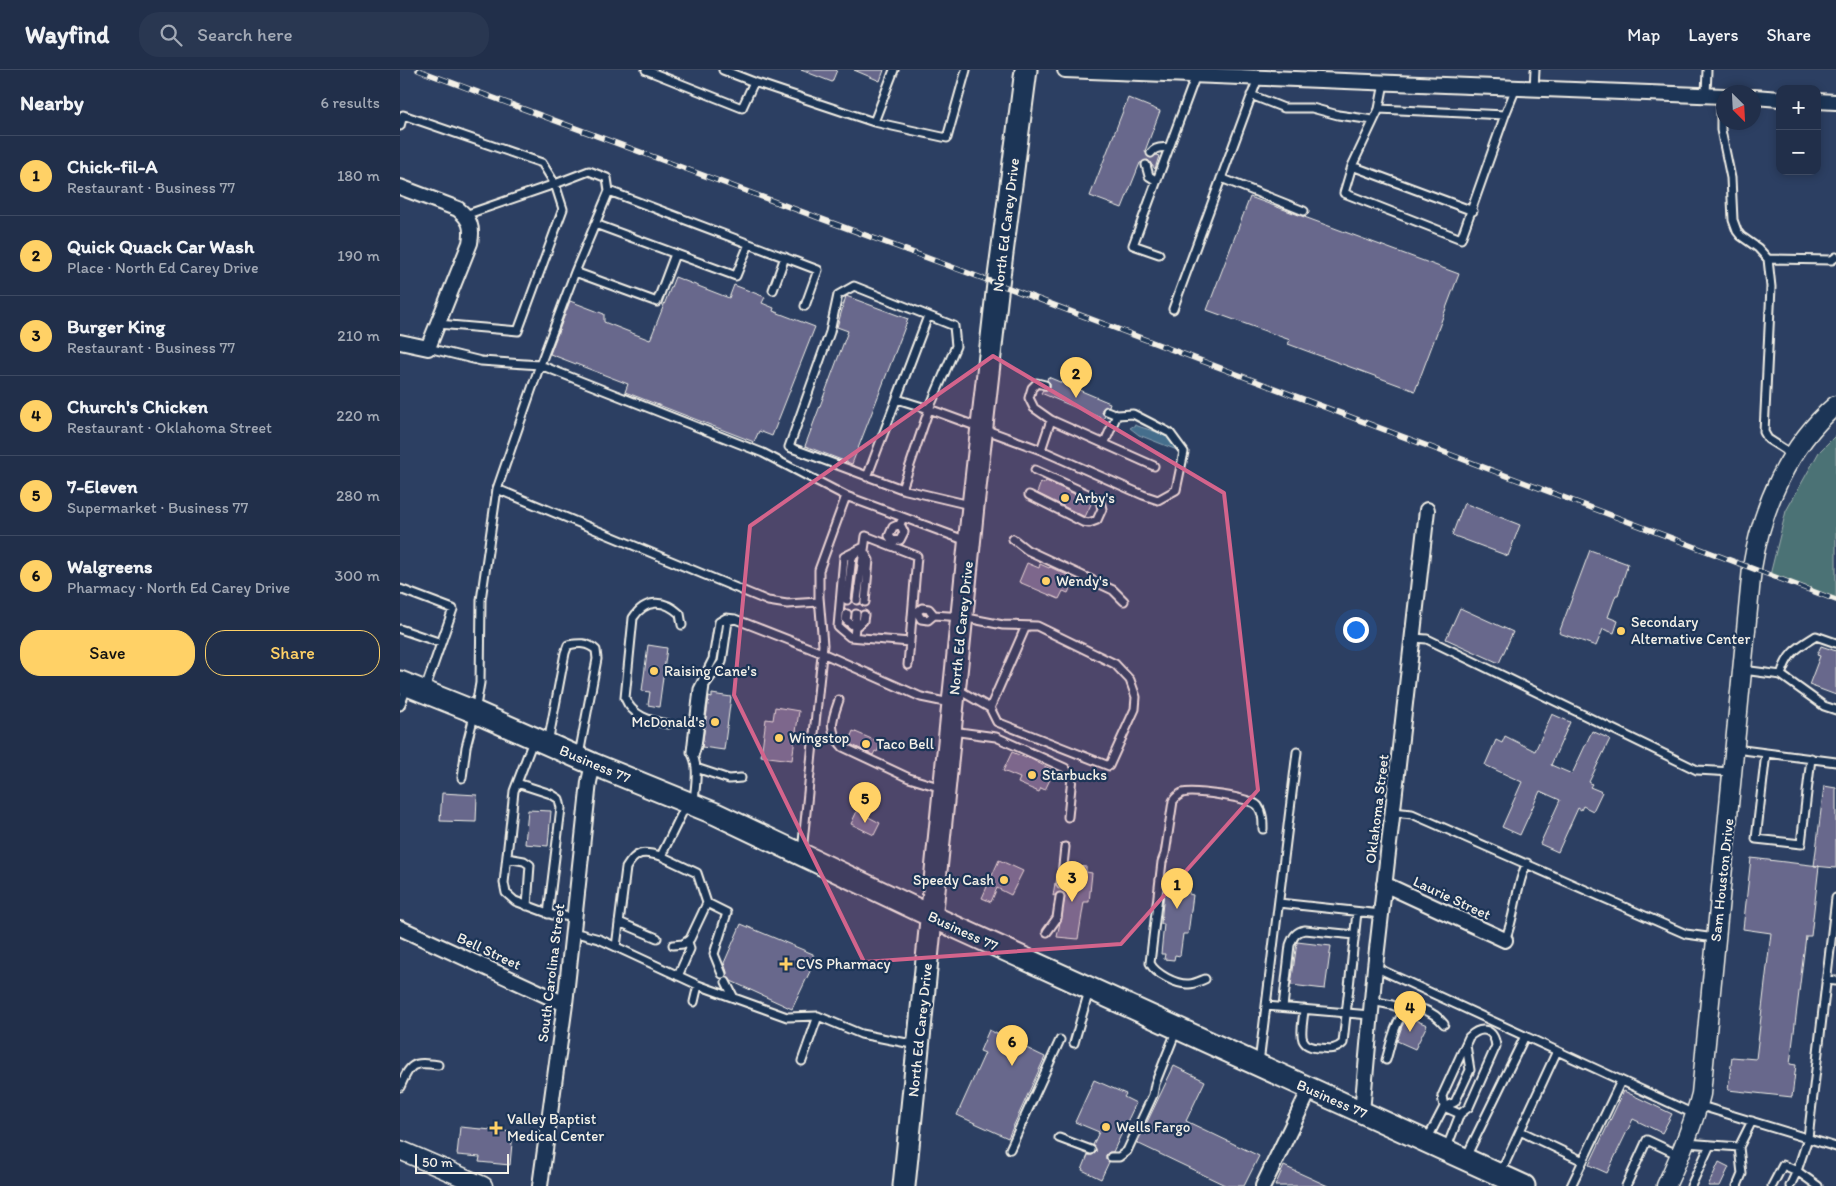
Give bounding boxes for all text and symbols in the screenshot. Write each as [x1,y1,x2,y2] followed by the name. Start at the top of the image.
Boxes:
[139,12,489,57] search box
[25,20,109,49] text: Wayfind
[157,21,185,49] icon: search
[197,23,293,46] text: Search here
[1627,24,1660,46] text: Map
[1688,24,1738,46] text: Layers
[1766,24,1811,46] text: Share
[1716,85,1761,130] north arrow
[1776,85,1821,175] map controls
[1776,85,1821,130] button: +
[20,90,84,115] text: Nearby
[320,93,380,112] text: 6 results
[1776,130,1821,175] button: −
[67,155,158,178] text: Chick-fil-A
[989,157,1023,293] street label: North Ed Carey Drive
[32,166,40,185] text: 1
[337,166,380,185] text: 180 m
[67,178,235,197] text: Restaurant · Business 77
[67,235,254,258] text: Quick Quack Car Wash
[32,246,40,265] text: 2
[337,246,380,265] text: 190 m
[67,258,259,277] text: Place · North Ed Carey Drive
[67,315,165,338] text: Burger King
[32,326,40,345] text: 3
[337,326,380,345] text: 210 m
[67,338,235,357] text: Restaurant · Business 77
[1060,357,1092,398] pin: 2
[67,395,208,418] text: Church's Chicken
[31,406,41,425] text: 4
[336,406,380,425] text: 220 m
[67,418,272,437] text: Restaurant · Oklahoma Street
[67,475,138,498] text: 7-Eleven
[32,486,40,505] text: 5
[336,486,380,505] text: 280 m
[1075,489,1115,507] place label: Arby's
[1059,492,1071,504] marker: Arby's
[67,498,248,517] text: Supermarket · Business 77
[67,555,152,578] text: Walgreens
[945,560,977,696] street label: North Ed Carey Drive
[32,566,40,585] text: 6
[335,566,380,585] text: 300 m
[1056,572,1109,590] place label: Wendy's
[1040,575,1052,587] marker: Wendy's
[67,578,290,597] text: Pharmacy · North Ed Carey Drive
[1631,613,1750,648] place label: Secondary Alternative Center
[1343,617,1369,643] your location
[1615,625,1627,637] marker: Secondary Alternative Center
[20,630,195,676] button: Save
[205,630,380,676] button: Share
[664,662,757,680] place label: Raising Cane's
[648,665,660,677] marker: Raising Cane's
[632,713,705,731] place label: McDonald's
[709,716,721,728] marker: McDonald's
[789,729,849,747] place label: Wingstop
[773,732,785,744] marker: Wingstop
[876,735,935,753] place label: Taco Bell
[860,738,872,750] marker: Taco Bell
[557,741,634,787] street label: Business 77
[1361,753,1393,865] street label: Oklahoma Street
[1042,766,1107,784] place label: Starbucks
[1026,769,1038,781] marker: Starbucks
[849,782,881,823] pin: 5
[1707,817,1737,943] street label: Sam Houston Drive
[1056,861,1088,902] pin: 3
[1161,868,1193,909] pin: 1
[913,871,994,889] place label: Speedy Cash
[1410,872,1494,924] street label: Laurie Street
[998,874,1010,886] marker: Speedy Cash
[534,902,568,1043] street label: South Carolina Street
[925,907,1001,955] street label: Business 77
[454,928,524,974] street label: Bell Street
[796,955,890,973] place label: CVS Pharmacy
[780,958,792,970] marker: CVS Pharmacy
[904,962,936,1098] street label: North Ed Carey Drive
[1394,991,1426,1032] pin: 4
[996,1025,1028,1066] pin: 6
[1294,1075,1371,1123] street label: Business 77
[507,1110,604,1145] place label: Valley Baptist Medical Center
[1116,1118,1190,1136] place label: Wells Fargo
[489,1121,503,1135] marker: Valley Baptist Medical Center
[1100,1121,1112,1133] marker: Wells Fargo
[415,1151,509,1174] scale bar
[422,1154,453,1171] text: 50 m

